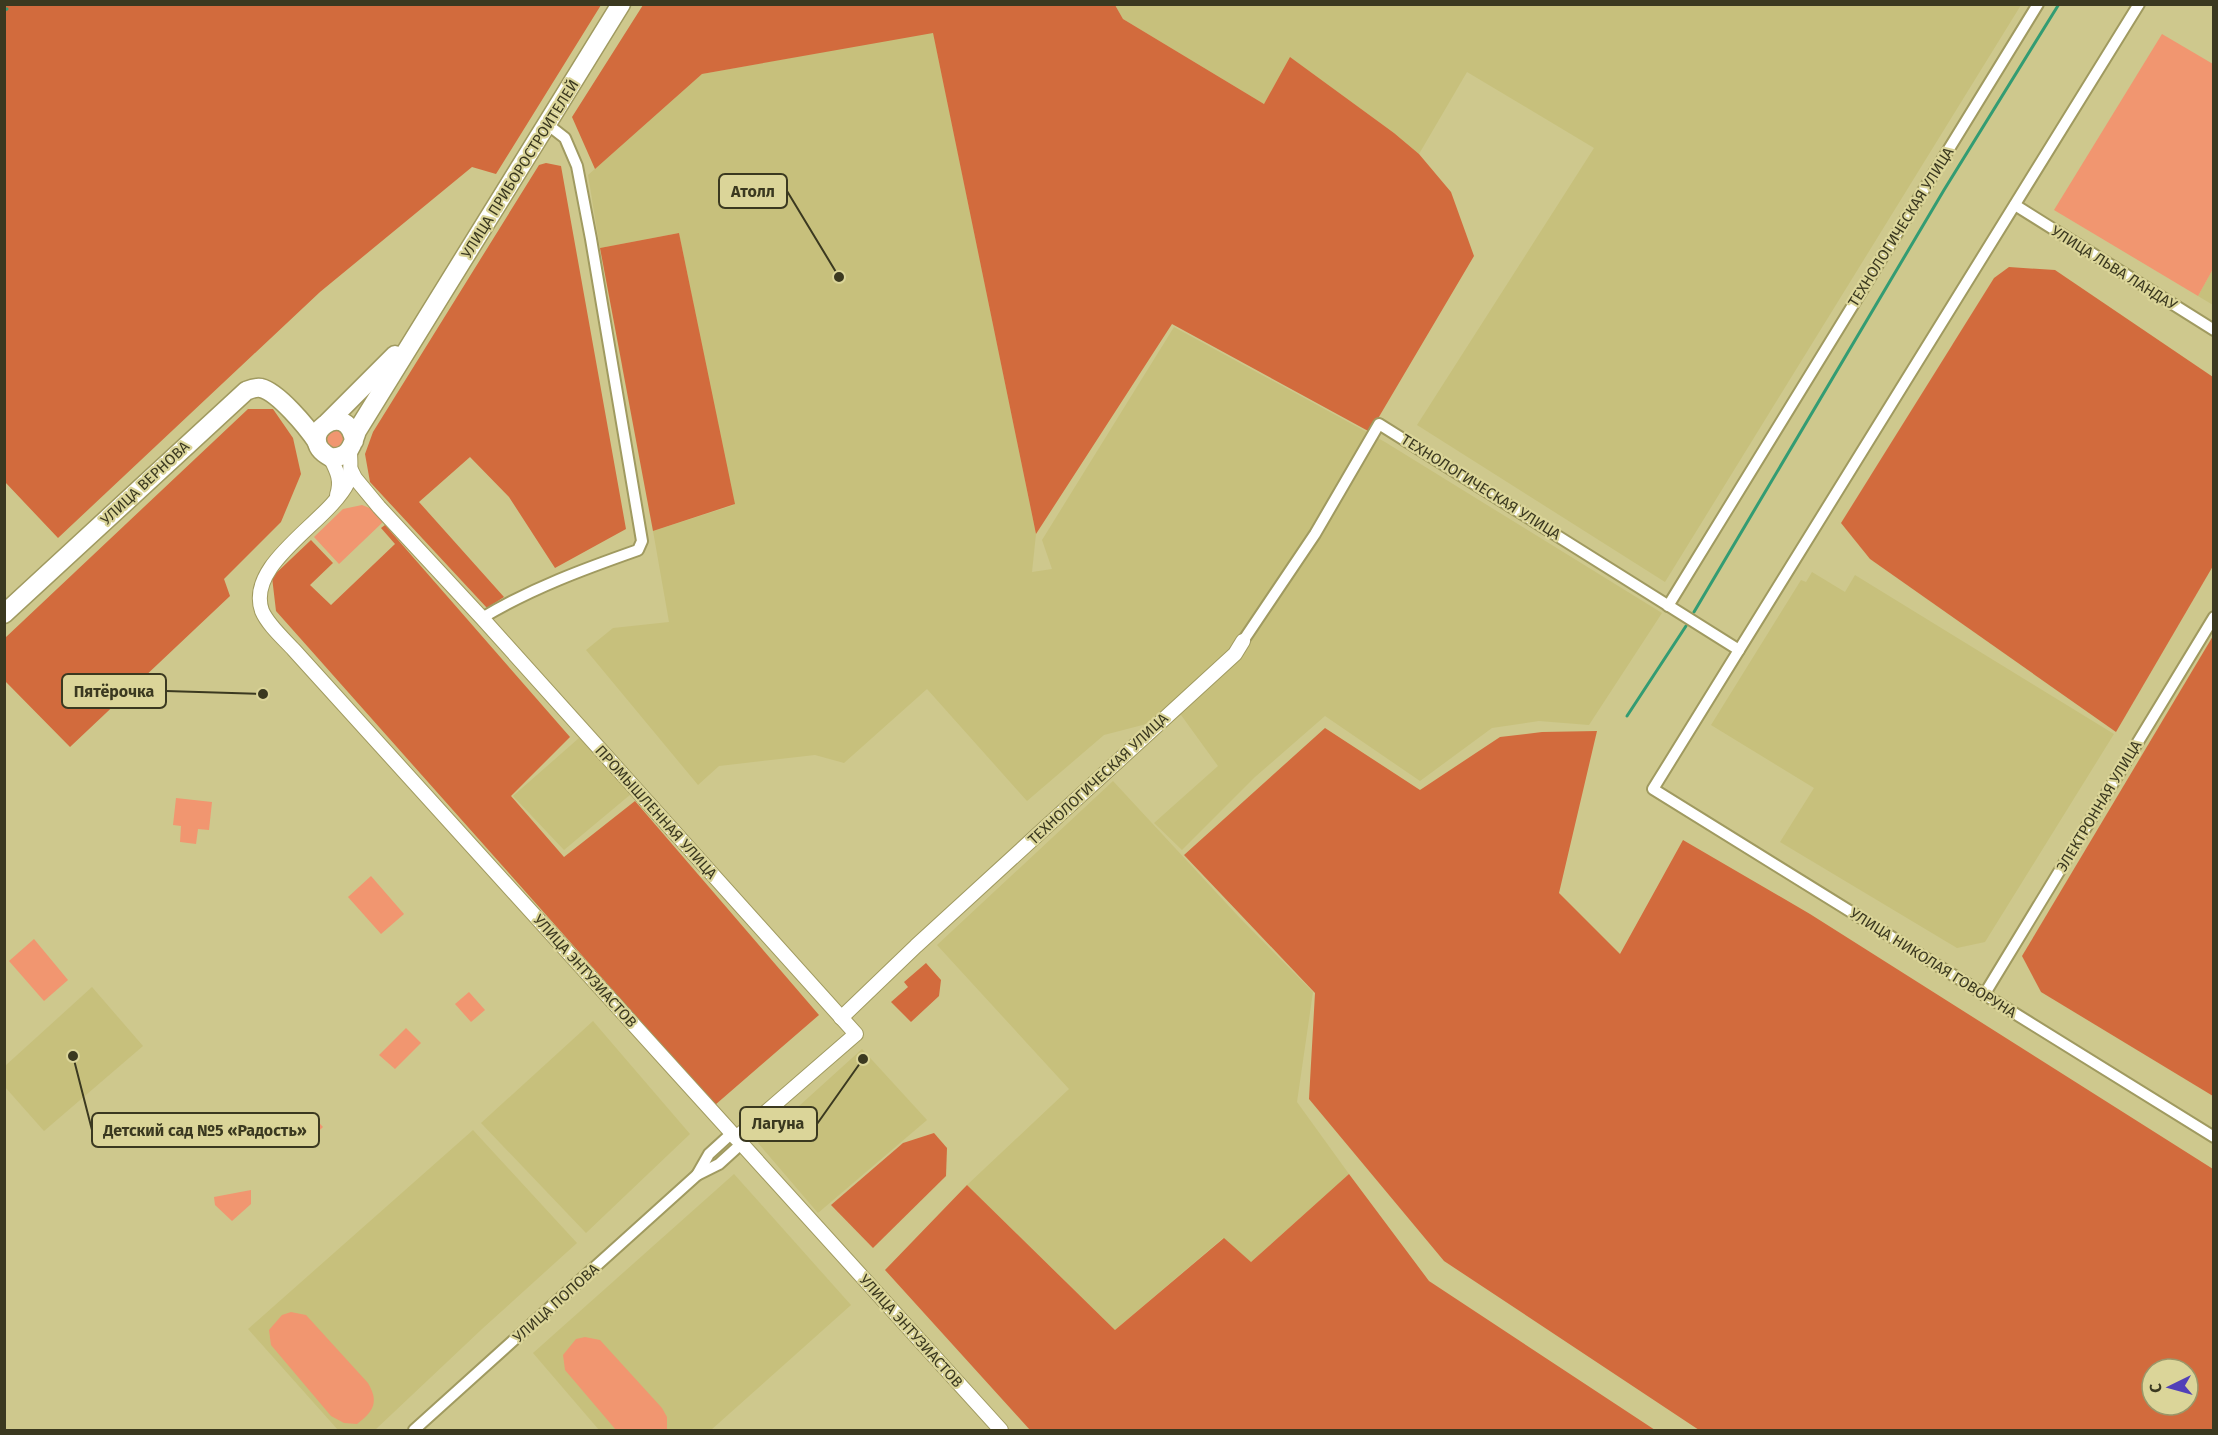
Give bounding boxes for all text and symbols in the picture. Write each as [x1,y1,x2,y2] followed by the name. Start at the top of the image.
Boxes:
[458,76,582,262] street label: УЛИЦА ПРИБОРОСТРОИТЕЛЕЙ
[1844,144,1958,310] street label: ТЕХНОЛОГИЧЕСКАЯ УЛИЦА
[719,174,787,208] callout: Атолл
[730,182,775,201] text: Атолл
[2048,222,2181,314] street label: УЛИЦА ЛЬВА ЛАНДАУ
[1398,430,1564,544] street label: ТЕХНОЛОГИЧЕСКАЯ УЛИЦА
[97,437,193,529] street label: УЛИЦА ВЕРНОВА
[62,674,166,708] callout: Пятёрочка
[74,682,154,701] text: Пятёрочка
[1024,709,1172,849] street label: ТЕХНОЛОГИЧЕСКАЯ УЛИЦА
[2053,737,2146,875] street label: ЭЛЕКТРОННАЯ УЛИЦА
[591,742,721,883] street label: ПРОМЫШЛЕННАЯ УЛИЦА
[1846,904,2020,1022] street label: УЛИЦА НИКОЛАЯ ГОВОРУНА
[530,911,640,1031] street label: УЛИЦА ЭНТУЗИАСТОВ
[740,1107,817,1141] callout: Лагуна
[92,1113,319,1147] callout: Детский сад №5 «Радость»
[752,1114,805,1133] text: Лагуна
[102,1121,307,1140] text: Детский сад №5 «Радость»
[509,1260,603,1346] street label: УЛИЦА ПОПОВА
[856,1271,966,1391] street label: УЛИЦА ЭНТУЗИАСТОВ
[2140,1357,2200,1417] north arrow
[2146,1382,2165,1394] text: С

